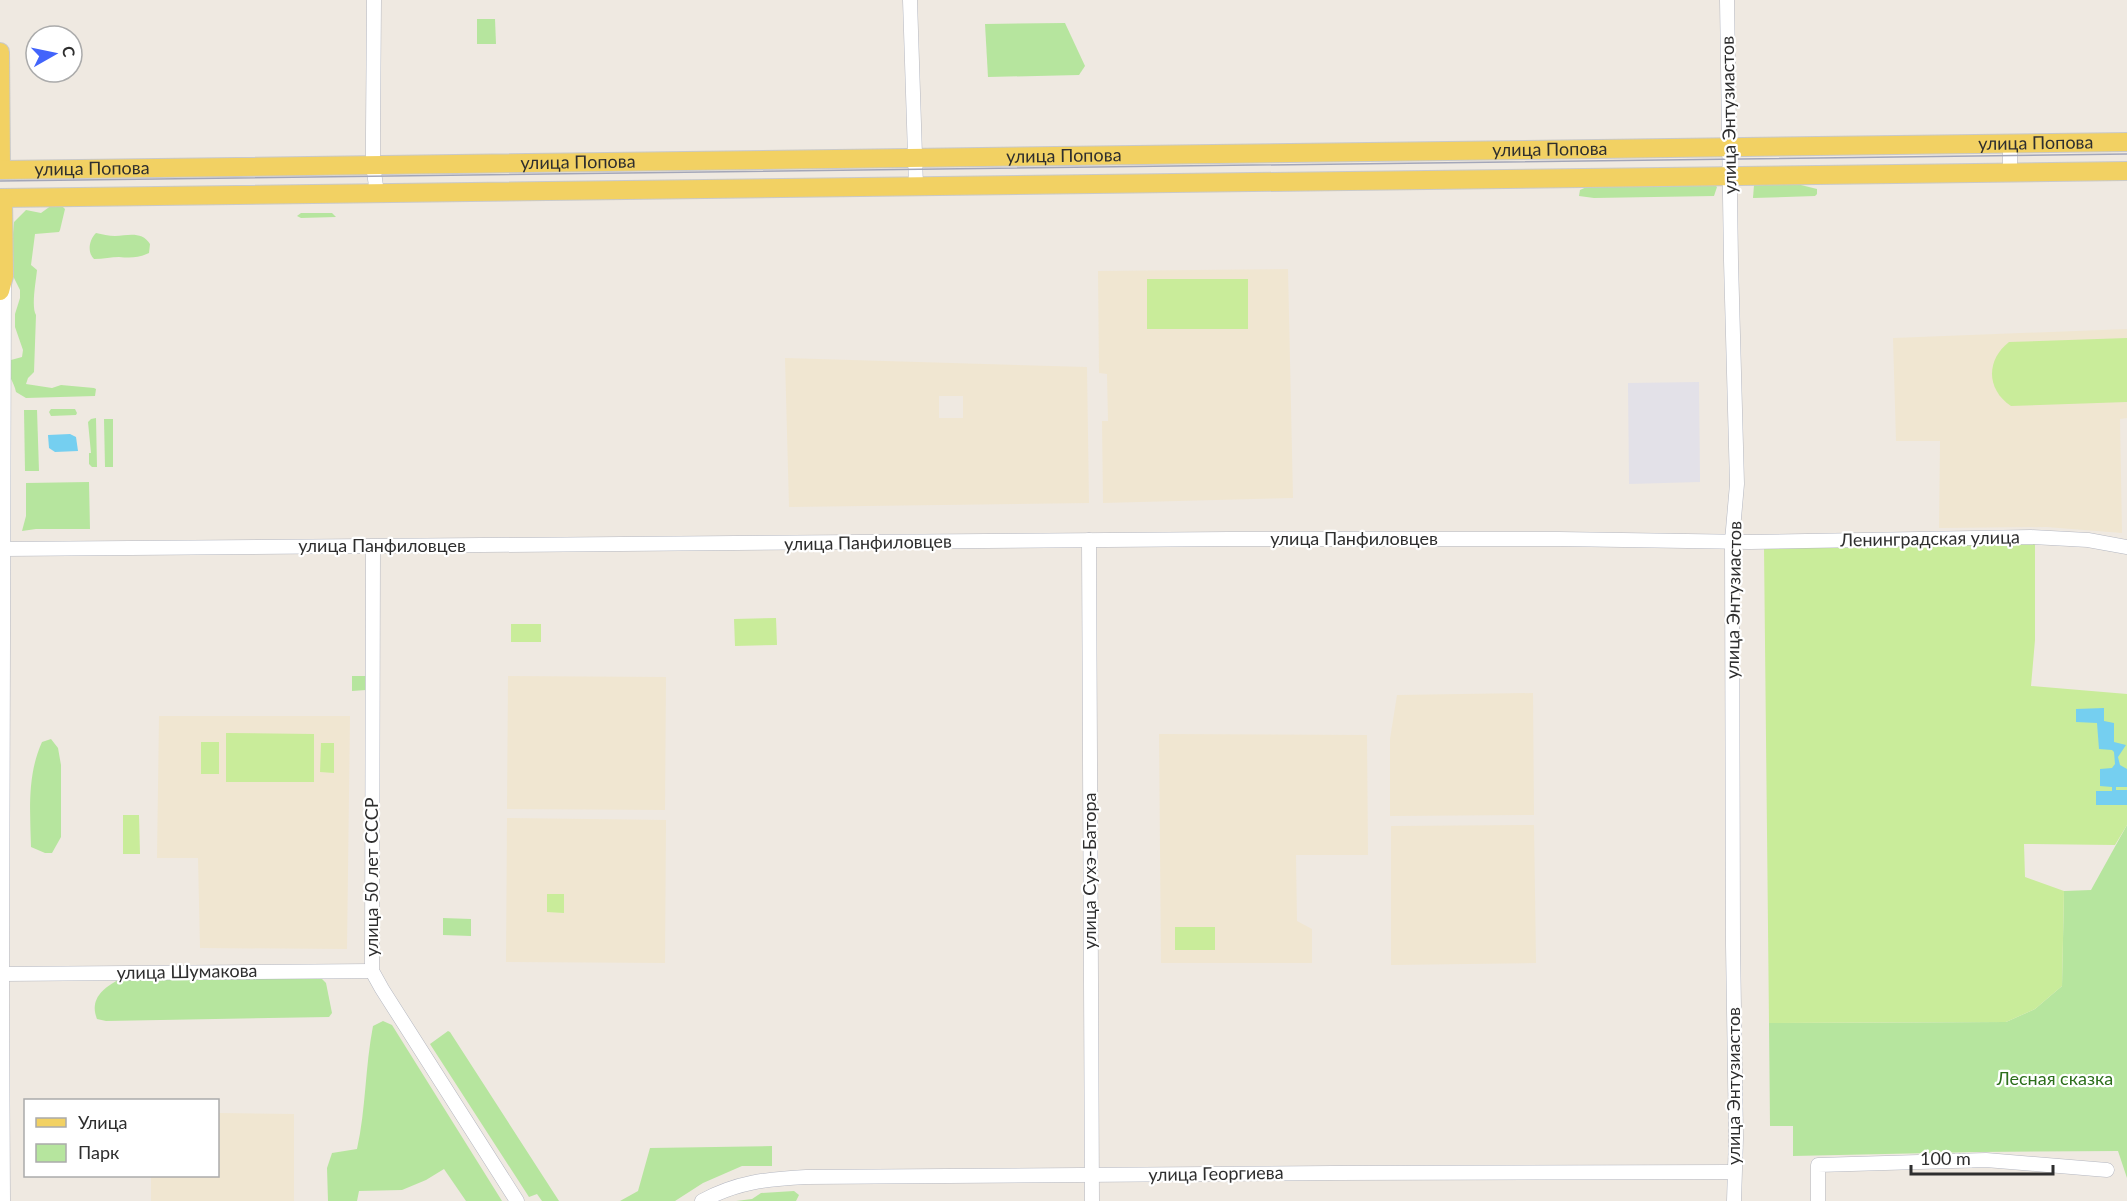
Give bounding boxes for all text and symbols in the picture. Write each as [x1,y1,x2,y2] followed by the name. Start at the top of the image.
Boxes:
[24,24,84,84] north arrow
[1716,36,1740,194] street label: улица Энтузиастов
[59,45,80,59] text: С
[1978,130,2094,154] street label: улица Попова
[1492,137,1608,160] street label: улица Попова
[1006,143,1122,167] street label: улица Попова
[520,150,636,173] street label: улица Попова
[34,156,150,180] street label: улица Попова
[1721,521,1745,679] street label: улица Энтузиастов
[1839,525,2020,551] street label: Ленинградская улица
[1270,527,1438,549] street label: улица Панфиловцев
[784,530,952,554] street label: улица Панфиловцев
[298,534,466,556] street label: улица Панфиловцев
[1078,793,1100,949] street label: улица Сухэ-Батора
[360,797,382,957] street label: улица 50 лет СССР
[116,959,258,983] street label: улица Шумакова
[1722,1007,1744,1165] street label: улица Энтузиастов
[1996,1067,2113,1089] park label: Лесная сказка
[24,1099,219,1177] legend
[78,1111,128,1133] text: Улица
[1911,1138,2054,1176] scale bar
[78,1141,120,1163] text: Парк
[1920,1147,1971,1169] text: 100 m
[1148,1161,1284,1185] street label: улица Георгиева

